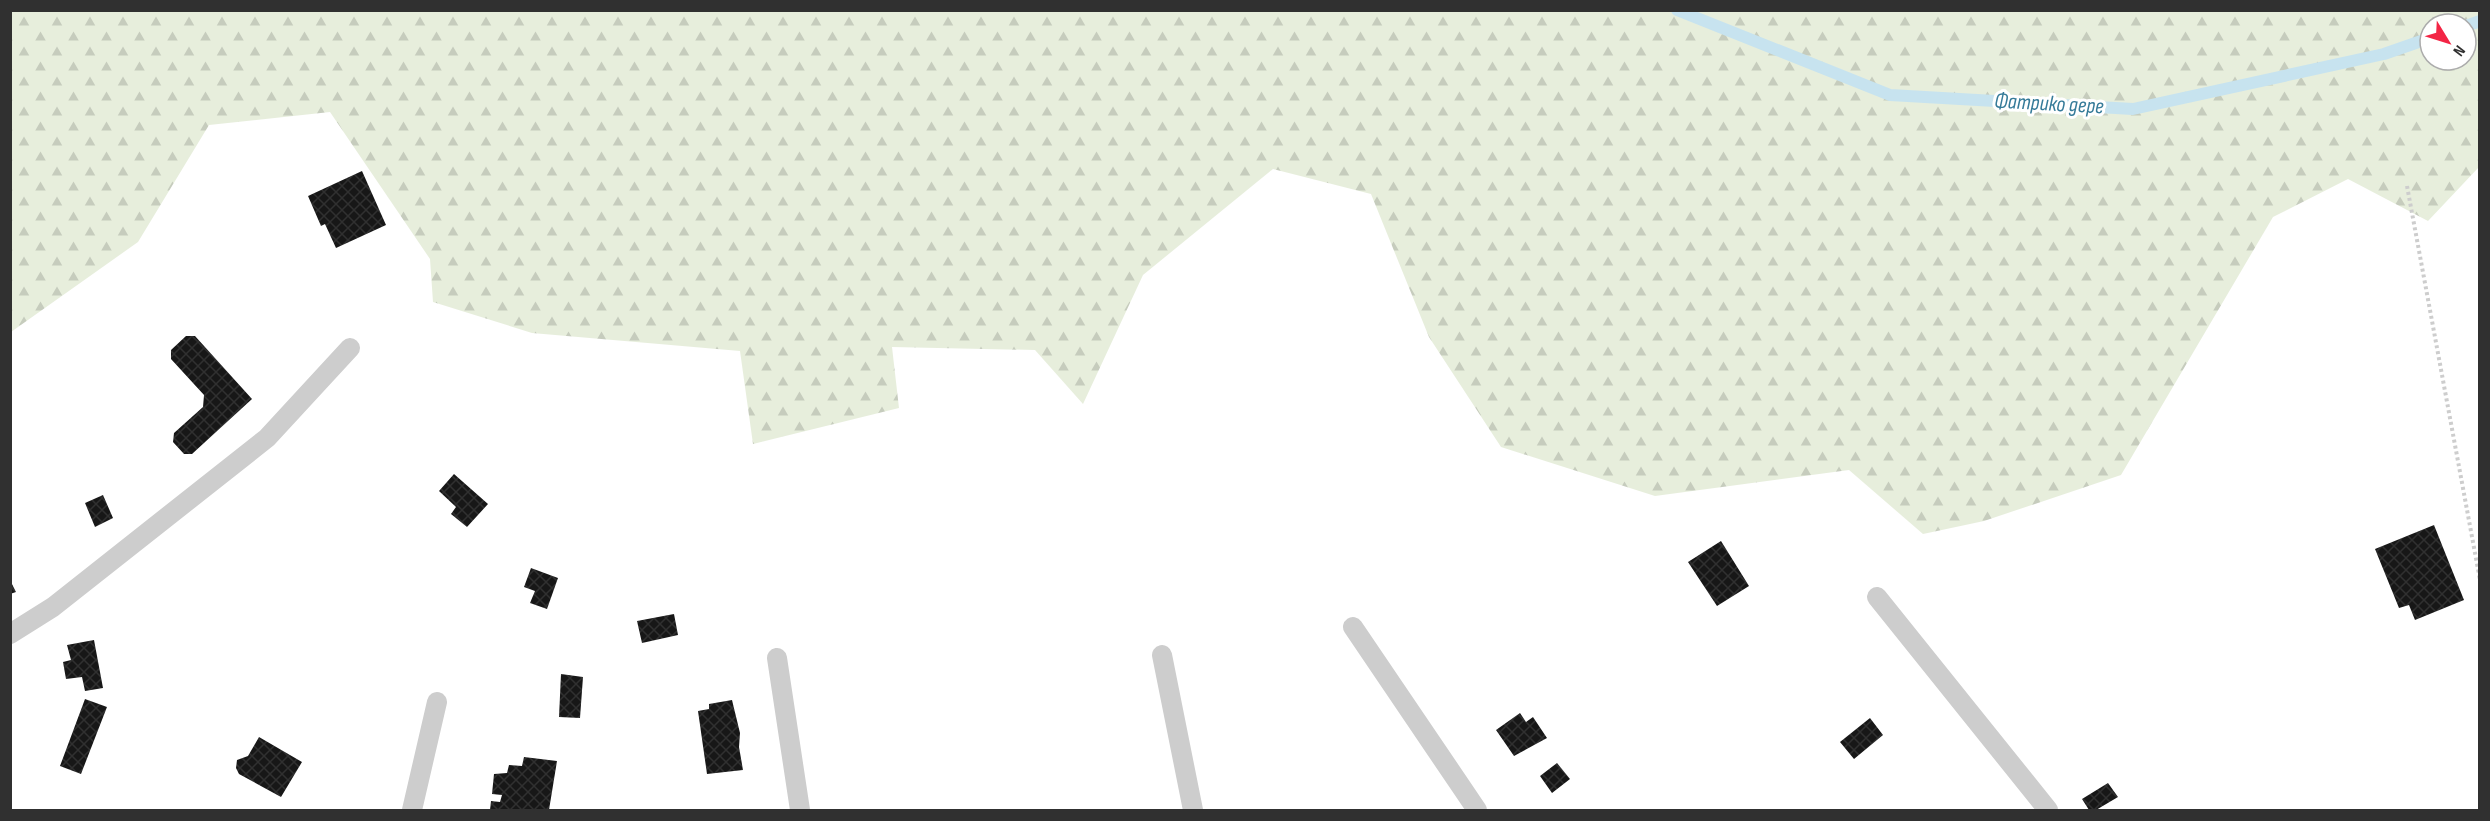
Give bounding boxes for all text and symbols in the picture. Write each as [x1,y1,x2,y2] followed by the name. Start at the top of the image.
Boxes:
[2418,12,2478,72] north arrow
[2449,41,2469,60] text: N
[1994,88,2105,120] water label: Фатрико дере

